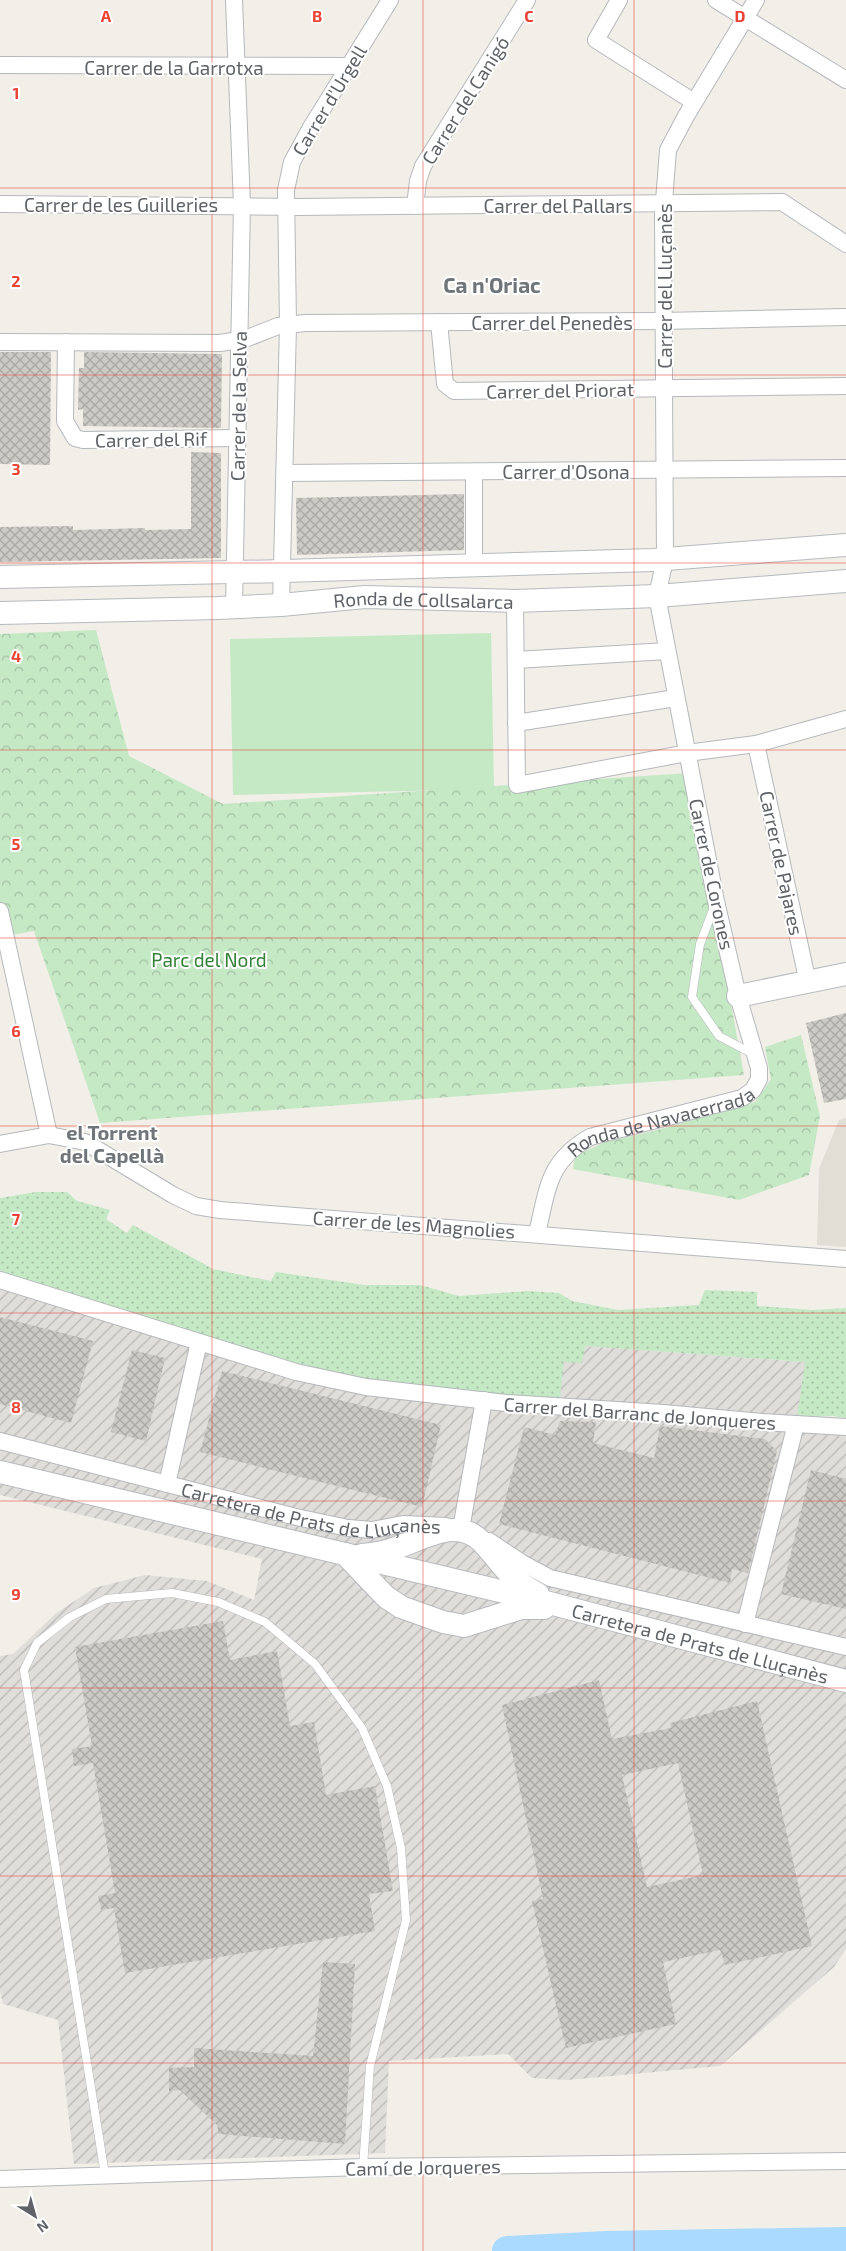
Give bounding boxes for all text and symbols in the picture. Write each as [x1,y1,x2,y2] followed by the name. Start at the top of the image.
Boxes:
[101,6,112,25] text: A
[312,6,322,25] text: B
[524,6,534,25] text: C
[735,6,746,25] text: D
[416,32,514,168] street label: Carrer del Canigó
[287,40,371,159] street label: Carrer d'Urgell
[84,56,264,79] street label: Carrer de la Garrotxa
[13,83,19,102] text: 1
[24,193,218,216] street label: Carrer de les Guilleries
[484,194,632,217] street label: Carrer del Pallars
[653,203,677,369] street label: Carrer del Lluçanès
[11,271,21,290] text: 2
[443,272,541,297] district label: Ca n'Oriac
[471,311,633,334] street label: Carrer del Penedès
[225,331,251,481] street label: Carrer de la Selva
[486,377,634,403] street label: Carrer del Priorat
[95,427,208,451] street label: Carrer del Rif
[11,459,21,478] text: 3
[502,460,630,483] street label: Carrer d'Osona
[332,585,514,612] street label: Ronda de Collsalarca
[11,646,21,665] text: 4
[755,789,809,937] street label: Carrer de Pajares
[685,796,739,952] street label: Carrer de Corones
[12,834,21,853] text: 5
[151,948,267,971] park label: Parc del Nord
[11,1021,21,1040] text: 6
[562,1081,759,1161] street label: Ronda de Navacerrada
[60,1120,164,1167] district label: el Torrent del Capellà
[312,1205,516,1243] street label: Carrer de les Magnolies
[12,1209,21,1228] text: 7
[503,1392,777,1434] street label: Carrer del Barranc de Jonqueres
[11,1397,21,1416] text: 8
[179,1477,441,1542] street label: Carretera de Prats de Lluçanès
[11,1584,21,1603] text: 9
[570,1598,831,1687] street label: Carretera de Prats de Lluçanès
[345,2154,501,2180] street label: Camí de Jorqueres
[10,2191,60,2241] north arrow
[34,2217,52,2237] text: N

